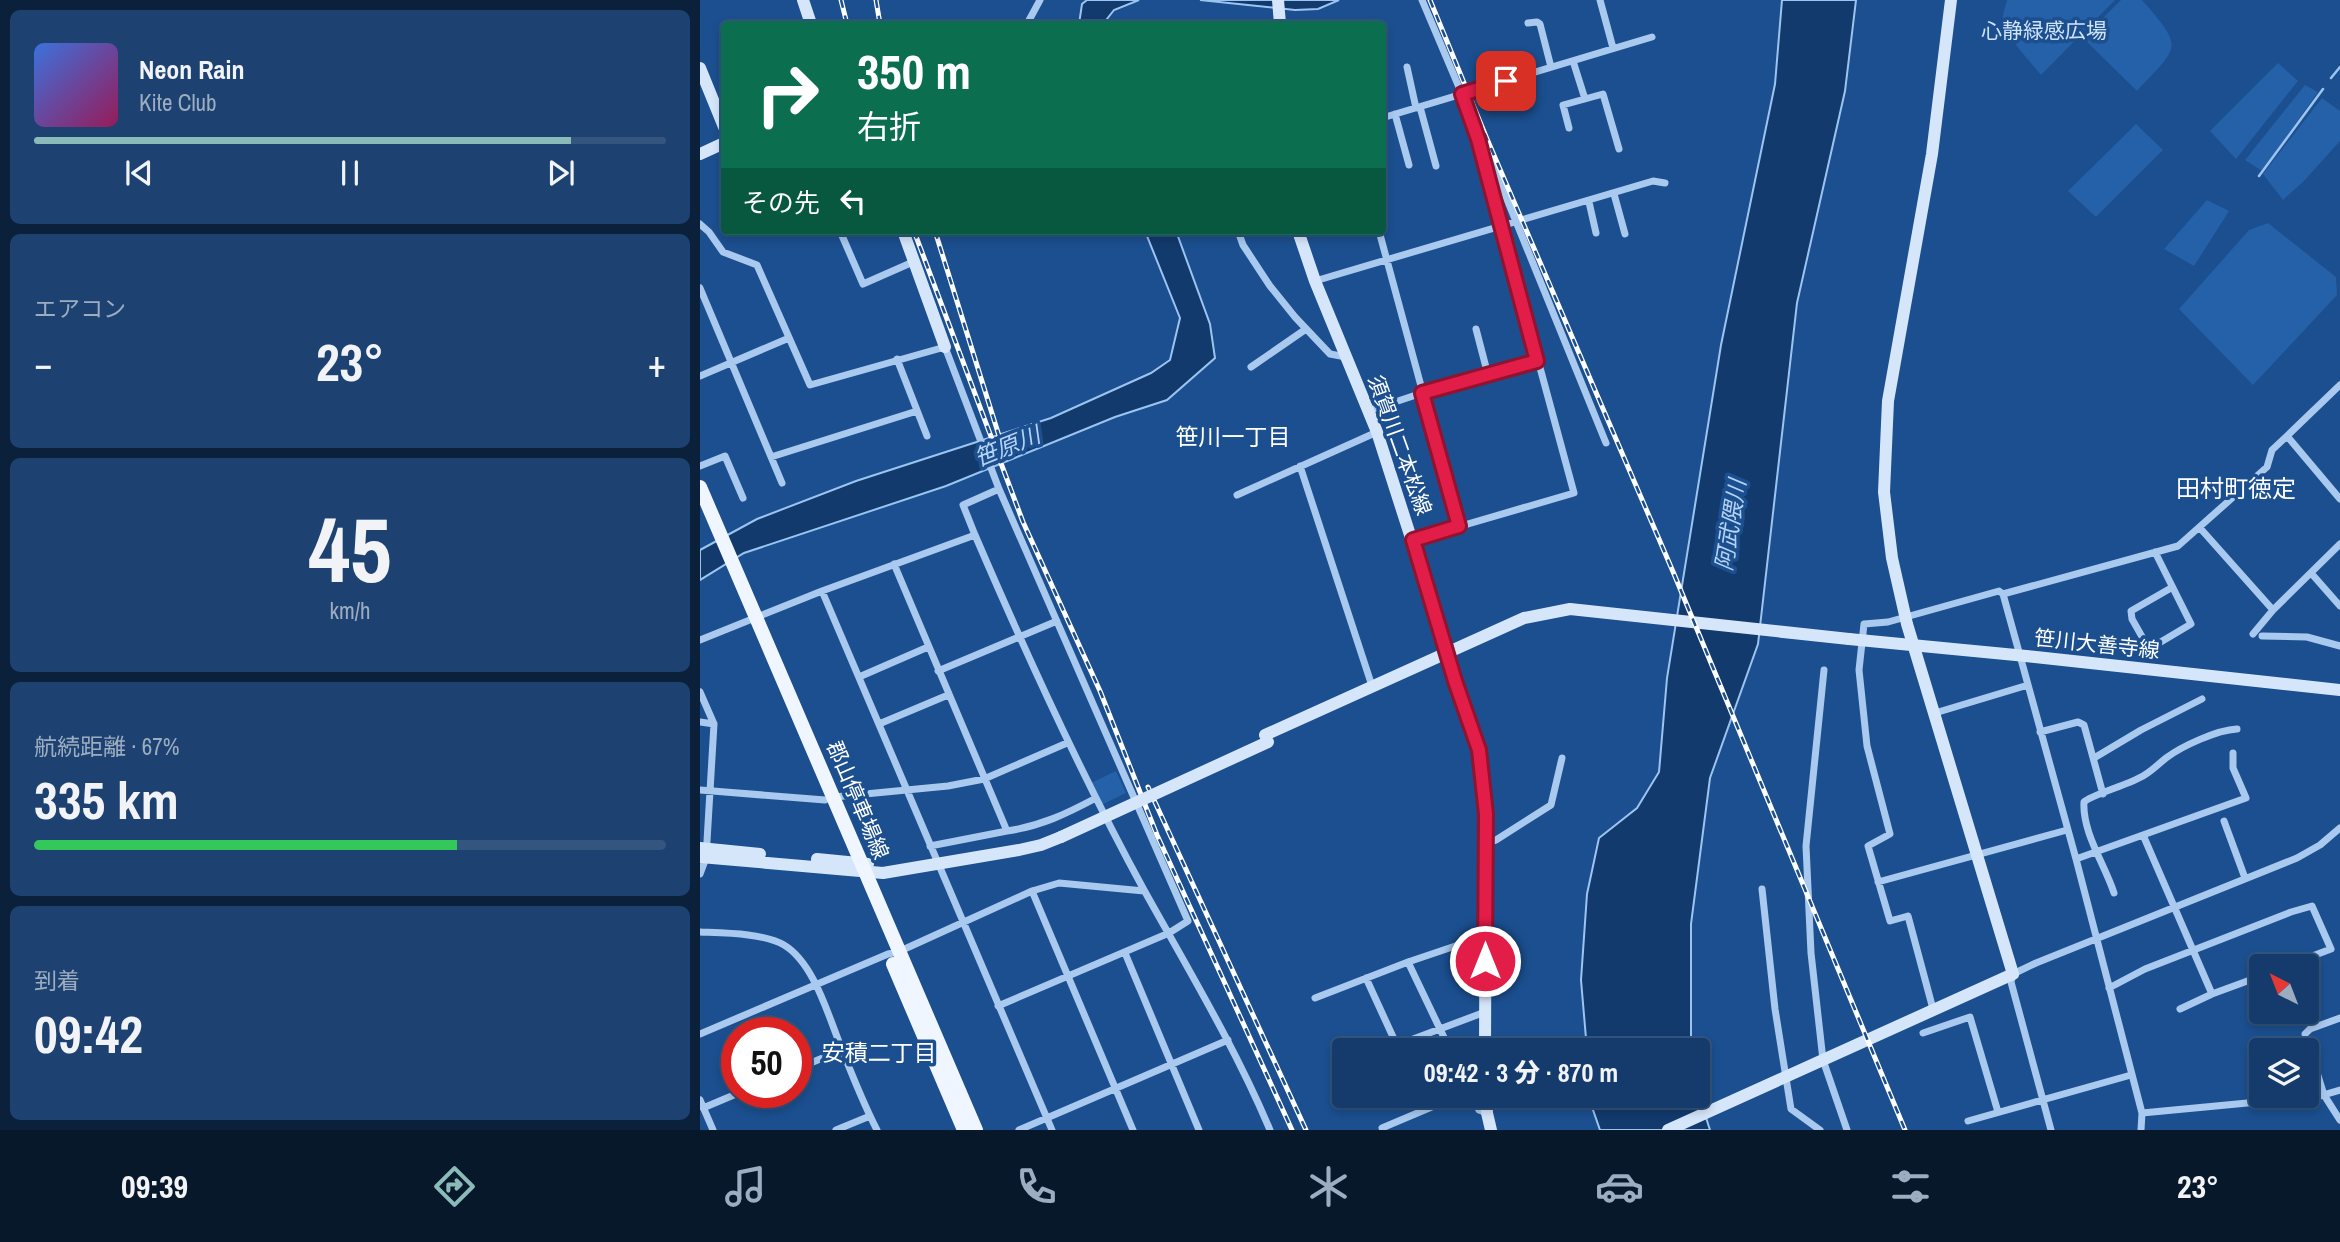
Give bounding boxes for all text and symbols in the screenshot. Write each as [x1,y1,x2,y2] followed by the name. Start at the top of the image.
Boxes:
[1981,16,2107,45] park label: 心静緑感広場
[857,38,971,104] text: 350 m
[742,49,833,140] icon: right
[1476,51,1536,111] pin
[139,52,244,87] text: Neon Rain
[1487,62,1525,100] icon: arrive
[139,87,217,118] text: Kite Club
[857,105,921,148] text: 右折
[120,154,158,192] icon: previous
[331,154,369,192] icon: pause
[542,154,580,192] icon: next
[834,182,872,220] icon: left
[742,185,820,220] text: その先
[34,293,126,324] text: エアコン
[316,327,384,397] text: 23°
[34,338,52,389] text: −
[648,338,666,389] text: +
[1361,371,1439,519] street label: 須賀川二本松線
[969,418,1048,473] water label: 笹原川
[1176,421,1291,452] district label: 笹川一丁目
[2176,472,2296,504] district label: 田村町徳定
[1707,474,1753,573] water label: 阿武隈川
[309,488,392,610] text: 45
[330,595,370,626] text: km/h
[2033,623,2161,665] street label: 笹川大善寺線
[34,731,179,762] text: 航続距離 · 67%
[820,736,896,864] street label: 郡山停車場線
[34,765,179,835] text: 335 km
[1448,924,1522,998] position arrow
[2249,954,2319,1024] north arrow
[2249,954,2319,1108] map controls
[34,965,80,996] text: 到着
[34,999,143,1069] text: 09:42
[721,1017,812,1108] speed limit sign: 50
[822,1037,937,1068] district label: 安積二丁目
[2249,1038,2319,1108] button: layers
[1424,1055,1618,1090] text: 09:42 · 3 分 · 870 m
[430,1162,479,1211] icon: directions
[721,1162,770,1211] icon: music
[1012,1162,1061,1211] icon: phone
[1304,1162,1353,1211] icon: climate
[1595,1162,1644,1211] icon: car
[1886,1162,1935,1211] icon: filters
[121,1165,188,1208] text: 09:39
[2177,1165,2219,1208] text: 23°

